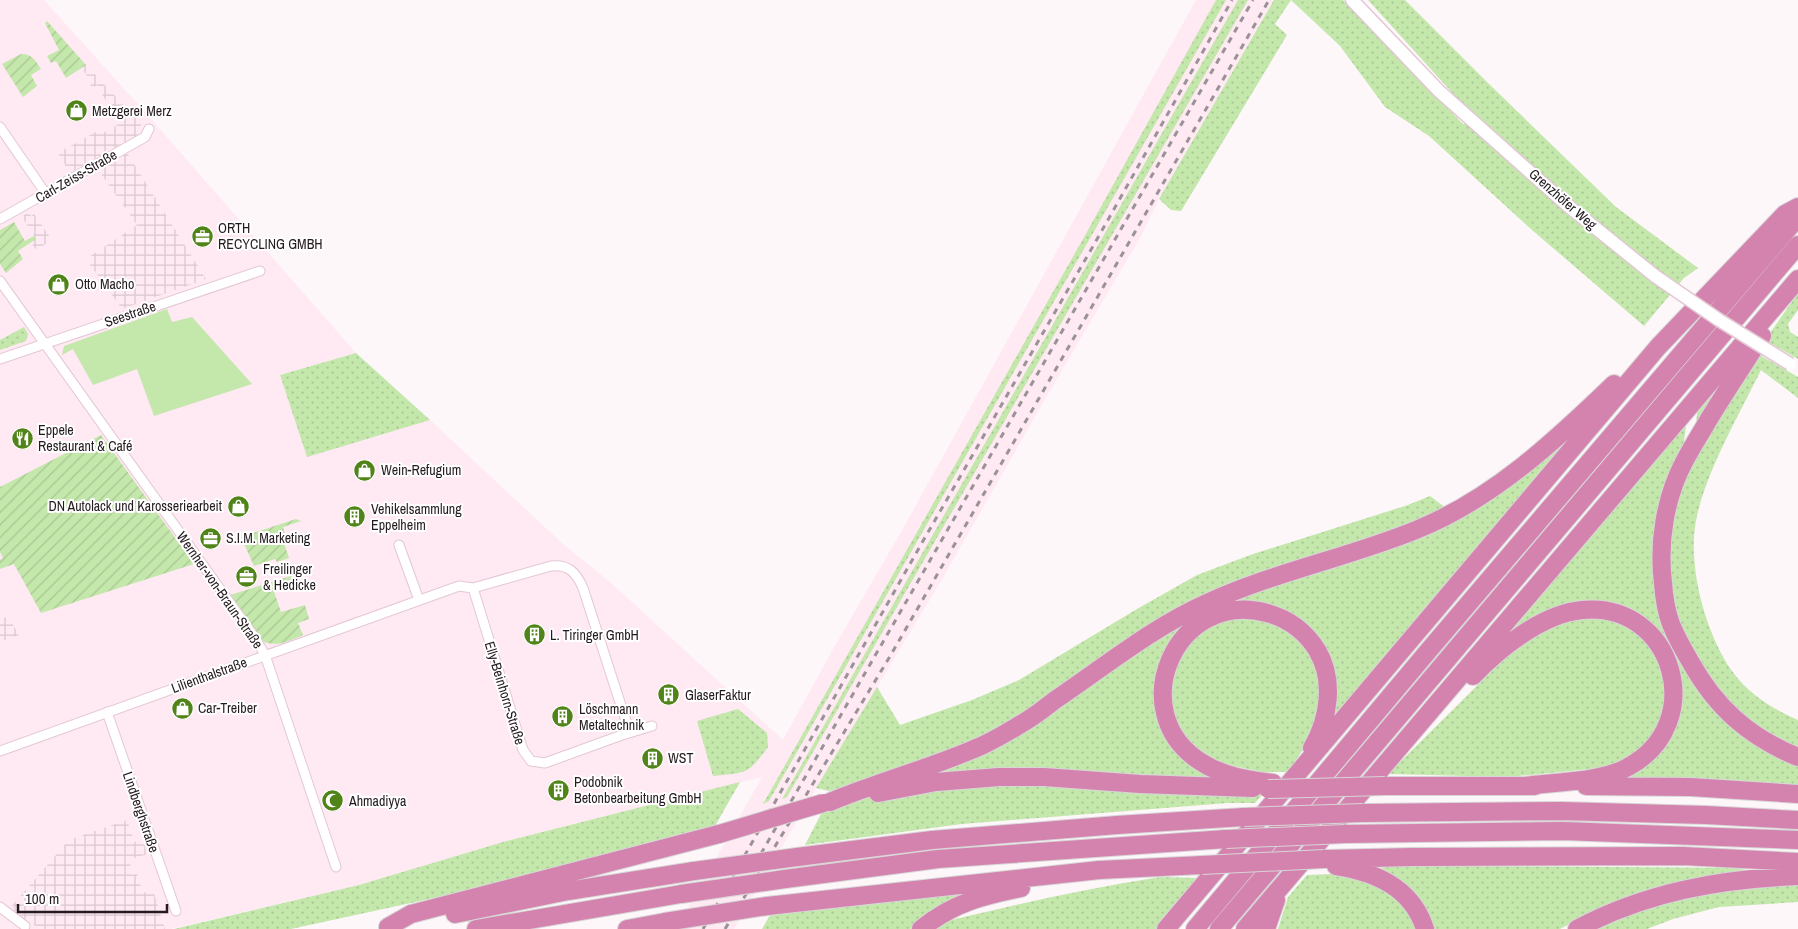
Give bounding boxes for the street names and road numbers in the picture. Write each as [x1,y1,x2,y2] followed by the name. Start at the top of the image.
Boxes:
[32,145,120,207] street label: Carl-Zeiss-Straße
[1525,165,1601,234] street label: Grenzhöfer Weg
[102,297,158,331] street label: Seestraße
[173,528,267,652] street label: Wernher-von-Braun-Straße
[481,639,529,747] street label: Elly-Beinhorn-Straße
[169,653,249,697] street label: Lilienthalstraße
[119,769,163,855] street label: Lindberghstraße

